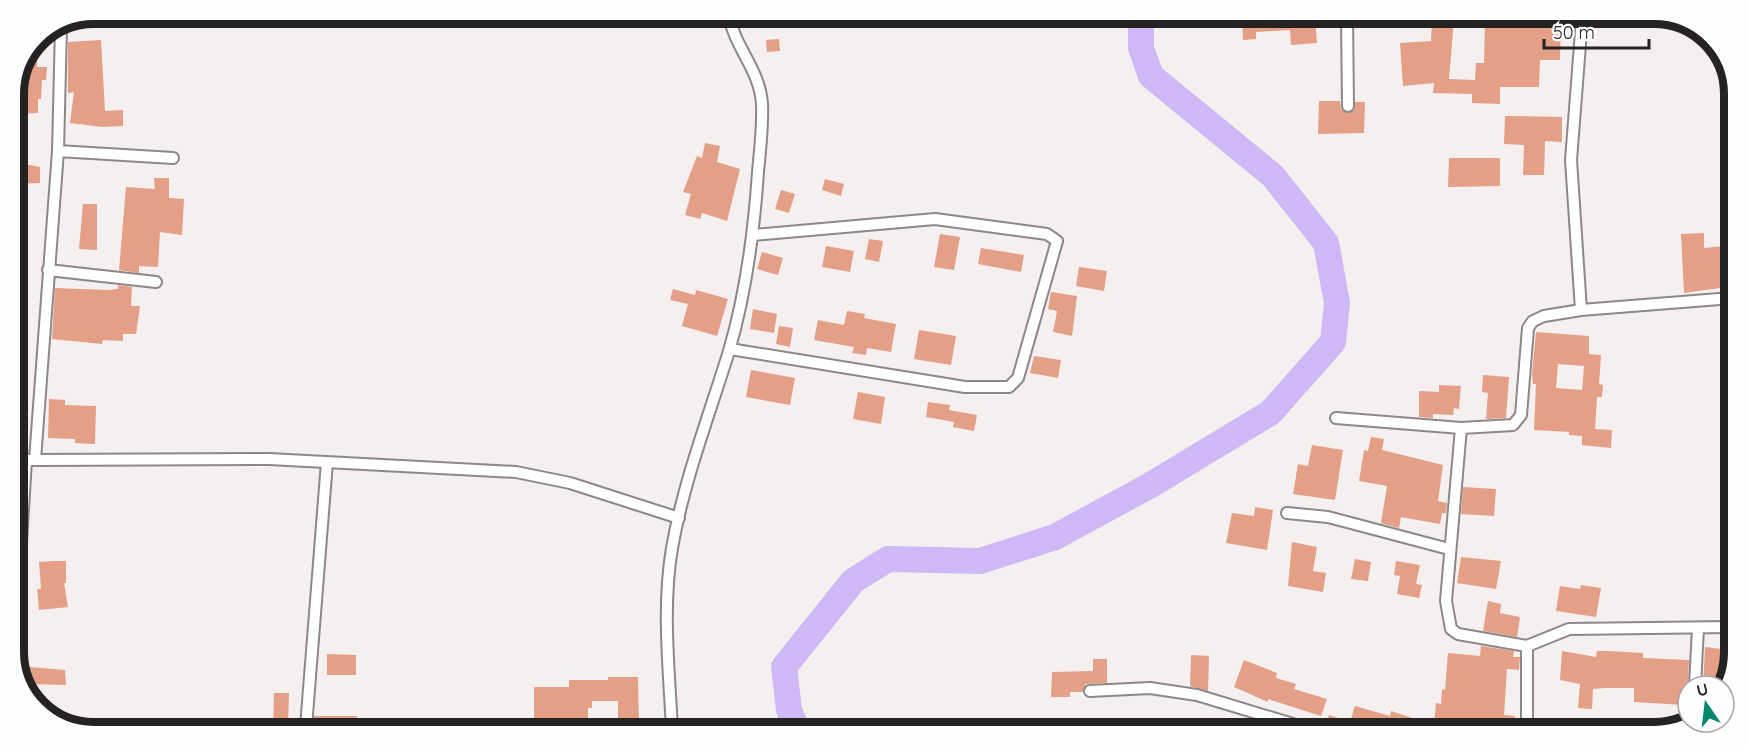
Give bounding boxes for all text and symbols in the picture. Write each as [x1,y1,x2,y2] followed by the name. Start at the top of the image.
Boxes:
[1544,12,1649,50] scale bar
[1553,21,1595,44] text: 50 m
[1676,674,1736,734] north arrow
[1694,678,1710,701] text: U

